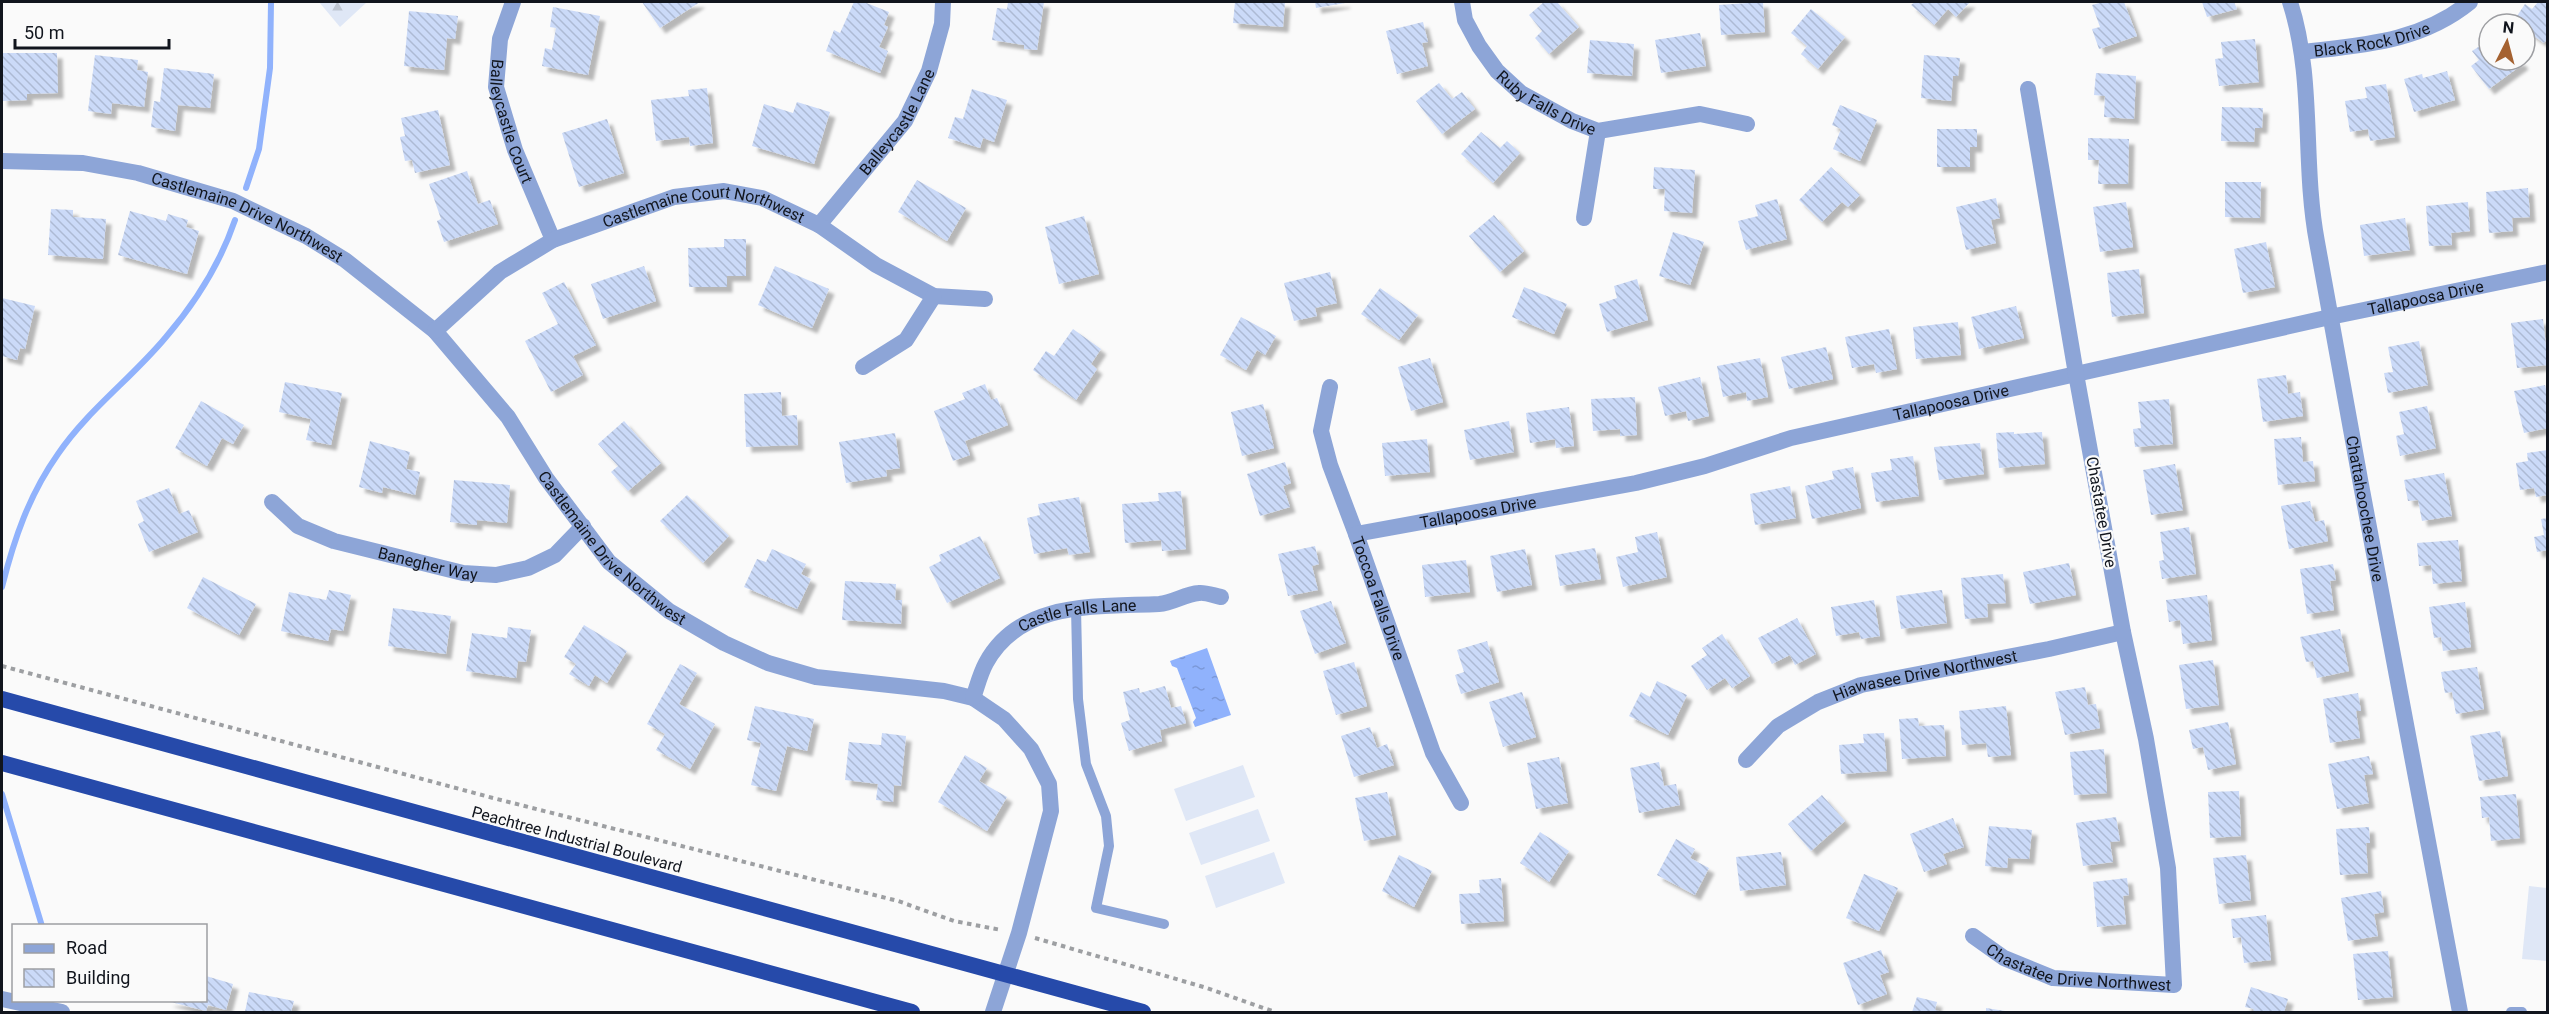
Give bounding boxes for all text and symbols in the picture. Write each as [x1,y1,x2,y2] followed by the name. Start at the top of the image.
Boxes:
[15,12,170,50] scale bar
[2477,12,2537,72] north arrow
[2502,18,2515,38] text: N
[2313,19,2433,61] street label: Black Rock Drive
[24,22,64,43] text: 50 m
[486,59,537,186] street label: Balleycastle Court
[855,66,939,179] street label: Balleycastle Lane
[1493,67,1598,139] street label: Ruby Falls Drive
[149,168,346,266] street label: Castlemaine Drive Northwest
[600,182,808,232] text: Castlemaine Court Northwest
[598,212,808,234] street label: Castlemaine Court Northwest
[2366,277,2485,319] street label: Tallapoosa Drive
[1891,380,2011,425] street label: Tallapoosa Drive
[2342,434,2388,583] street label: Chattahoochee Drive
[2082,455,2121,569] street label: Chastatee Drive
[534,468,689,629] street label: Castlemaine Drive Northwest
[1418,492,1538,532] street label: Tallapoosa Drive
[1348,534,1409,663] street label: Toccoa Falls Drive
[376,543,479,584] street label: Banegher Way
[1015,596,1137,636] street label: Castle Falls Lane
[1830,646,2019,705] street label: Hiawasee Drive Northwest
[470,802,684,877] street label: Peachtree Industrial Boulevard
[12,924,207,1002] legend
[66,937,107,958] text: Road
[1982,939,2172,995] street label: Chastatee Drive Northwest
[66,967,130,988] text: Building

